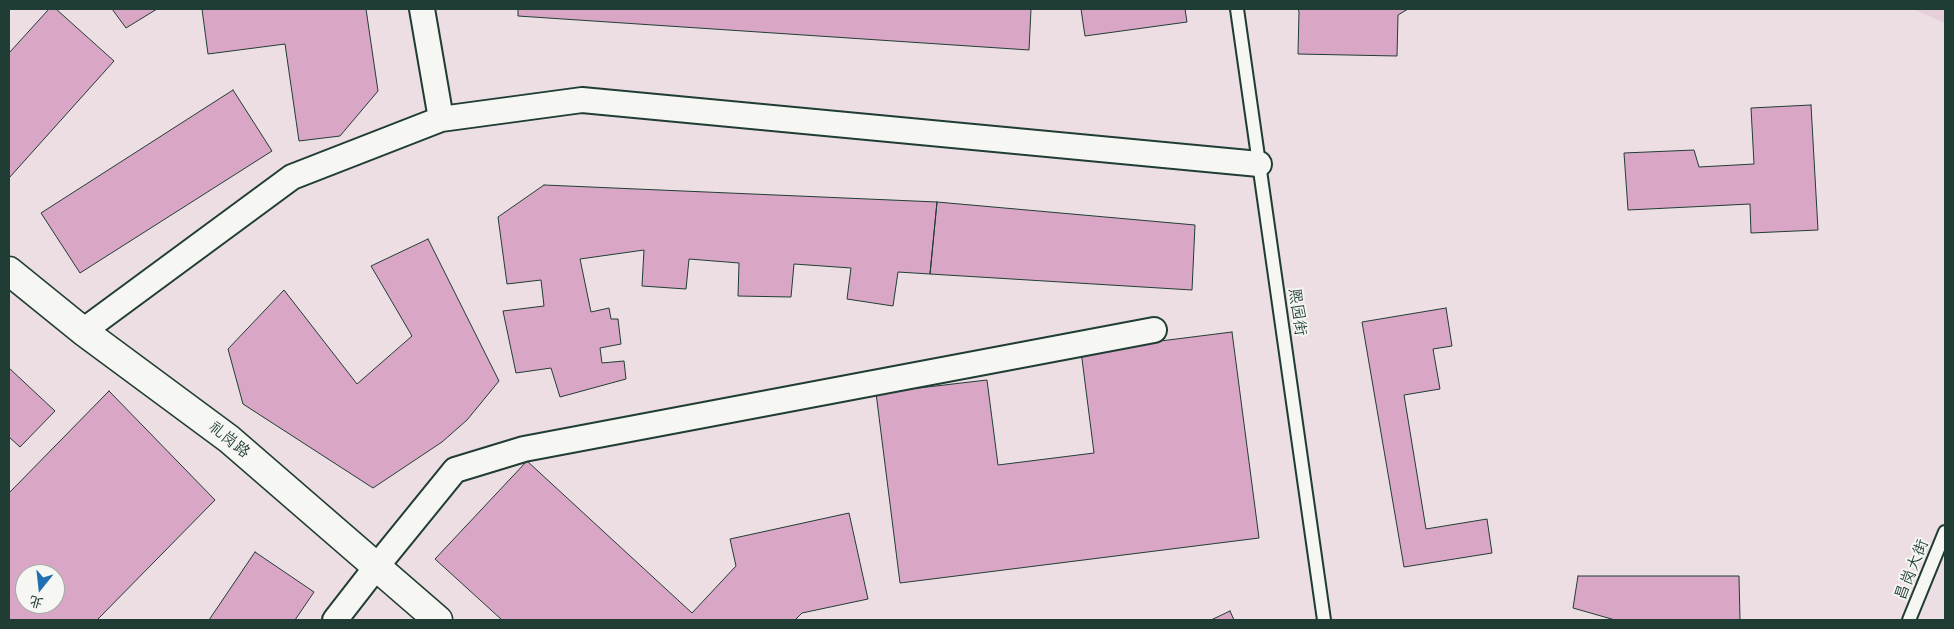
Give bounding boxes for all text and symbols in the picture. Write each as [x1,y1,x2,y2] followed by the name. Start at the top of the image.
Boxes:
[1284,287,1310,337] street label: 熙园街
[204,417,254,463] street label: 礼岗路
[1891,537,1933,603] street label: 昌岗大街
[15,564,65,614] north arrow
[27,592,45,614] text: 北

